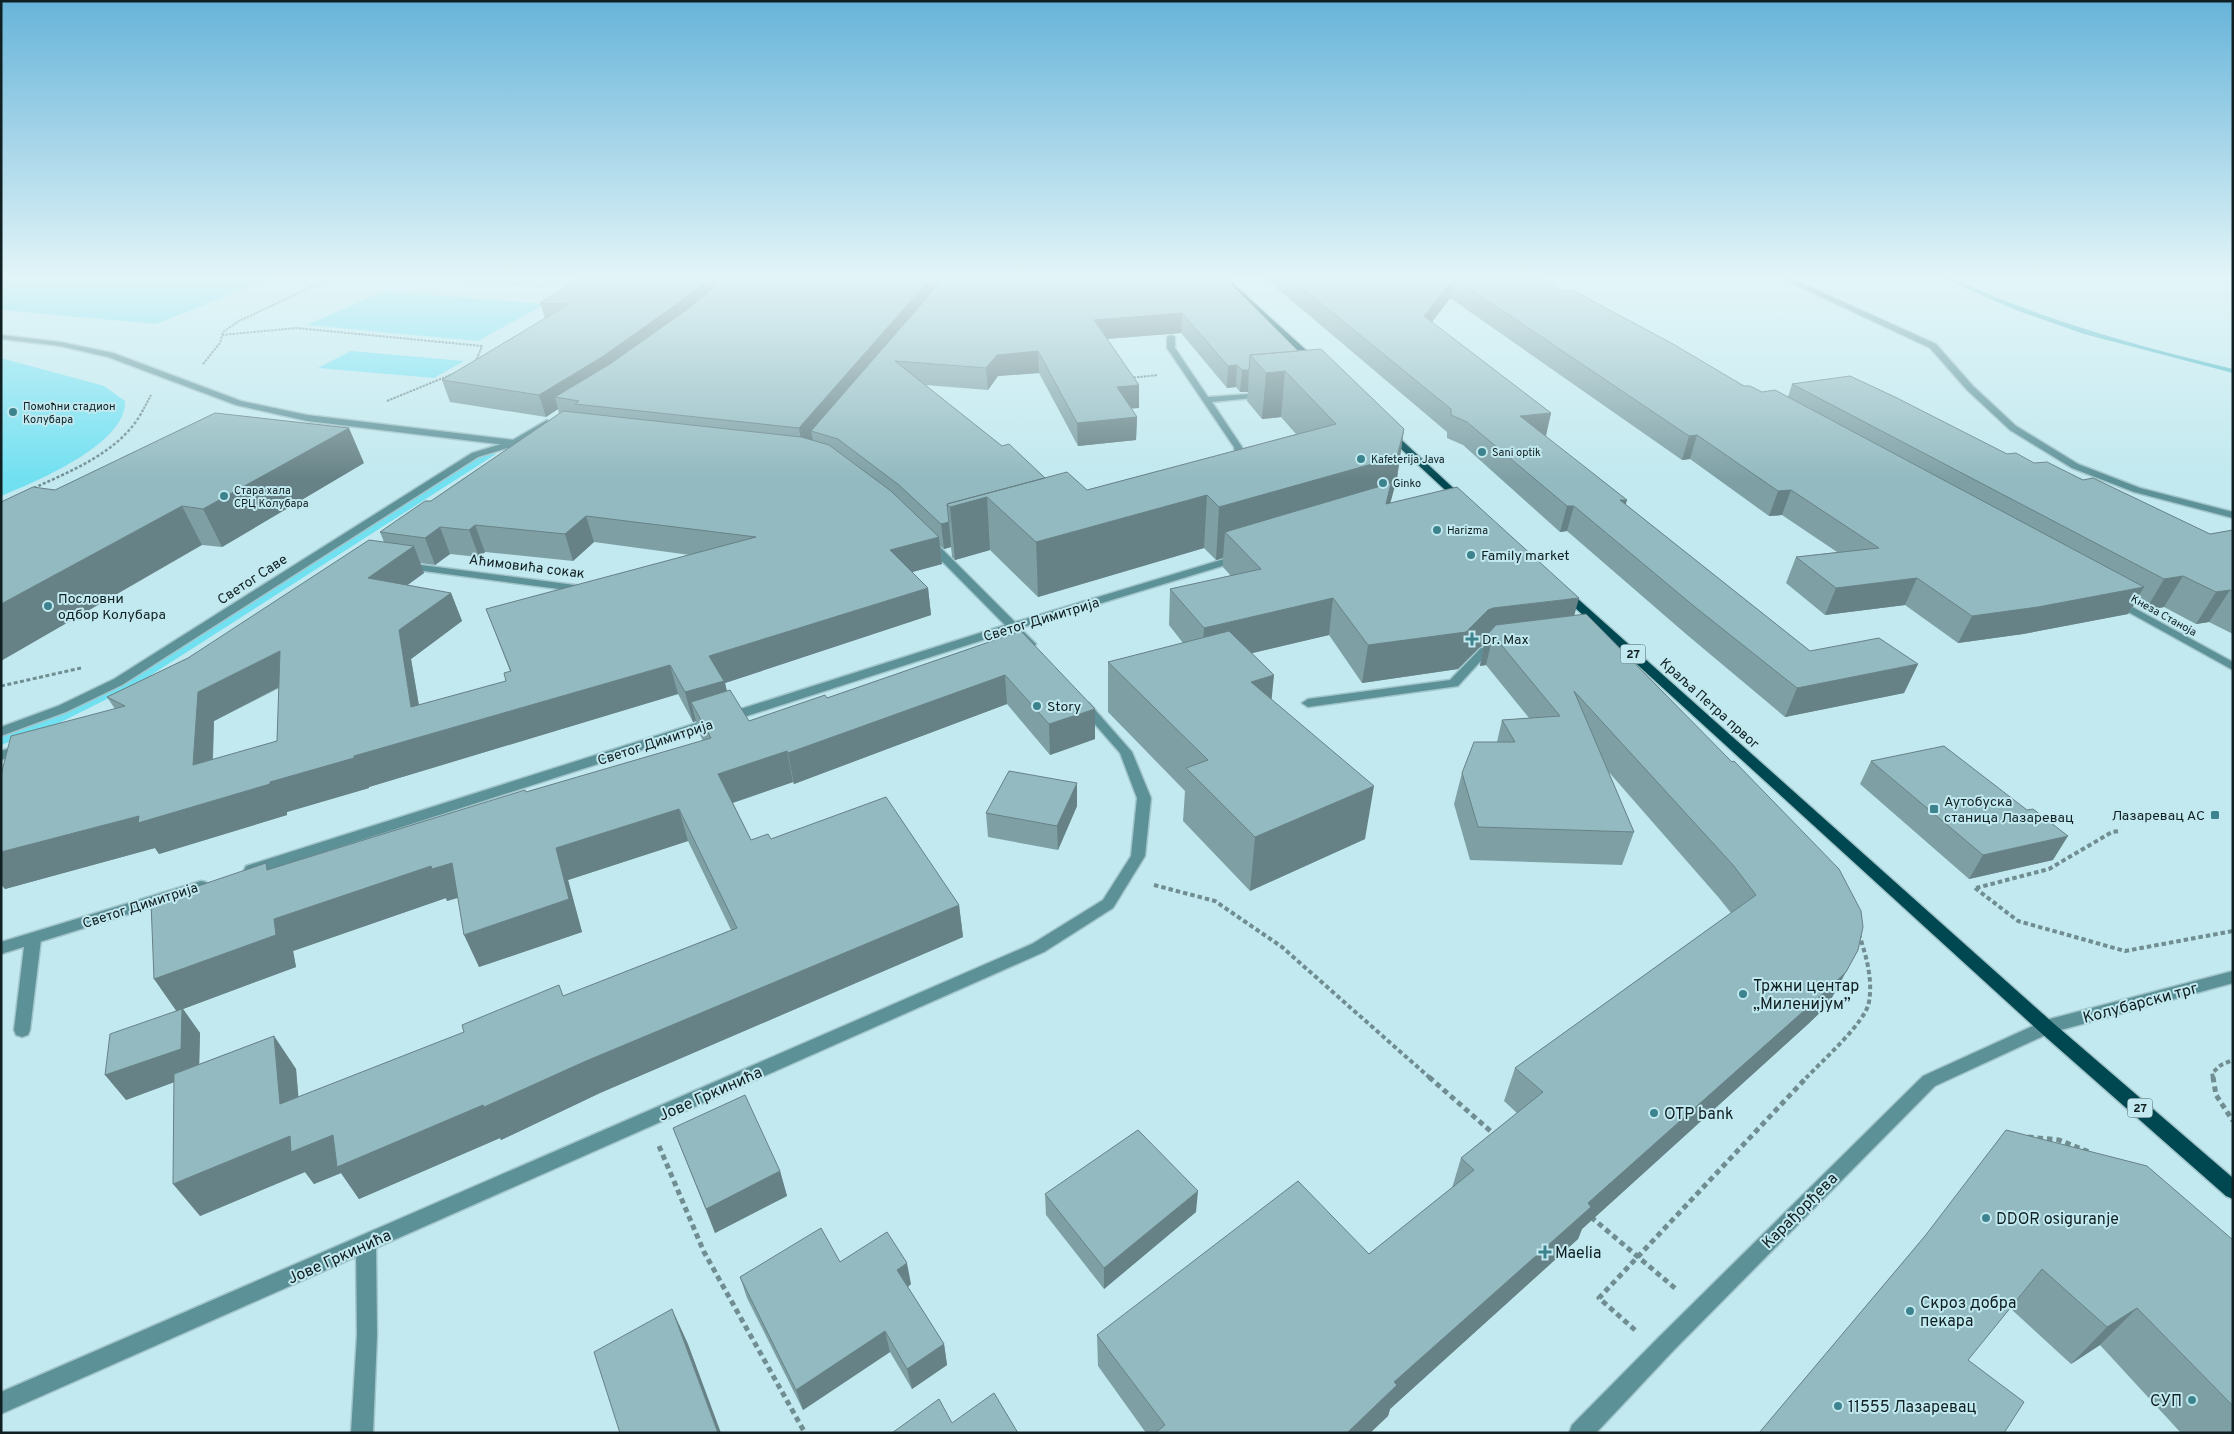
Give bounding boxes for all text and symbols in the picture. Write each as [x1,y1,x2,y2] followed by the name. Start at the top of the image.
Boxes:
[23,400,116,427] place label: Помоћни стадион Колубара
[7,406,19,418] marker: Помоћни стадион Колубара
[1476,446,1488,458] marker: Sani optik
[1492,446,1541,460] place label: Sani optik
[1355,453,1367,465] marker: Kafeterija Java
[1371,453,1445,467] place label: Kafeterija Java
[1377,477,1389,489] marker: Ginko
[1393,477,1421,491] place label: Ginko
[234,484,309,511] place label: Стара хала СРЦ Колубара
[218,490,230,502] marker: Стара хала СРЦ Колубара
[1431,524,1443,536] marker: Harizma
[1447,524,1488,538] place label: Harizma
[1481,548,1570,565] place label: Family market
[1465,549,1477,561] marker: Family market
[215,551,291,609] street label: Светог Саве
[468,552,586,583] street label: Аћимовића сокак
[58,591,166,624] place label: Пословни одбор Колубара
[2128,592,2199,640] street label: Кнеза Станоја
[981,595,1101,646] street label: Светог Димитрија
[42,600,54,612] marker: Пословни одбор Колубара
[1482,632,1529,649] place label: Dr. Max
[1466,633,1478,645] marker: Dr. Max
[1620,644,1646,664] road number: 27
[1656,655,1762,753] street label: Краља Петра првог
[1047,699,1081,716] place label: Story
[1031,700,1043,712] marker: Story
[596,717,715,770] street label: Светог Димитрија
[1944,794,2074,827] place label: Аутобуска станица Лазаревац
[1928,803,1940,815] marker: Аутобуска станица Лазаревац
[2111,808,2205,825] place label: Лазаревац АС
[2209,809,2221,821] marker: Лазаревац АС
[81,880,200,933] street label: Светог Димитрија
[1753,977,1859,1015] place label: Тржни центар „Миленијум”
[2081,979,2200,1029] street label: Колубарски трг
[1737,988,1749,1000] marker: Тржни центар „Миленијум”
[656,1063,766,1127] street label: Јове Гркинића
[2128,1098,2152,1118] road number: 27
[1664,1105,1733,1125] place label: OTP bank
[1648,1107,1660,1119] marker: OTP bank
[1758,1169,1843,1254] street label: Карађорђева
[1996,1210,2119,1230] place label: DDOR osiguranje
[1980,1212,1992,1224] marker: DDOR osiguranje
[285,1226,395,1290] street label: Јове Гркинића
[1555,1244,1601,1264] place label: Maelia
[1539,1246,1551,1258] marker: Maelia
[1920,1294,2016,1332] place label: Скроз добра пекара
[1904,1305,1916,1317] marker: Скроз добра пекара
[2150,1392,2182,1412] place label: СУП
[2186,1394,2198,1406] marker: СУП
[1848,1398,1976,1418] place label: 11555 Лазаревац
[1832,1400,1844,1412] marker: 11555 Лазаревац

